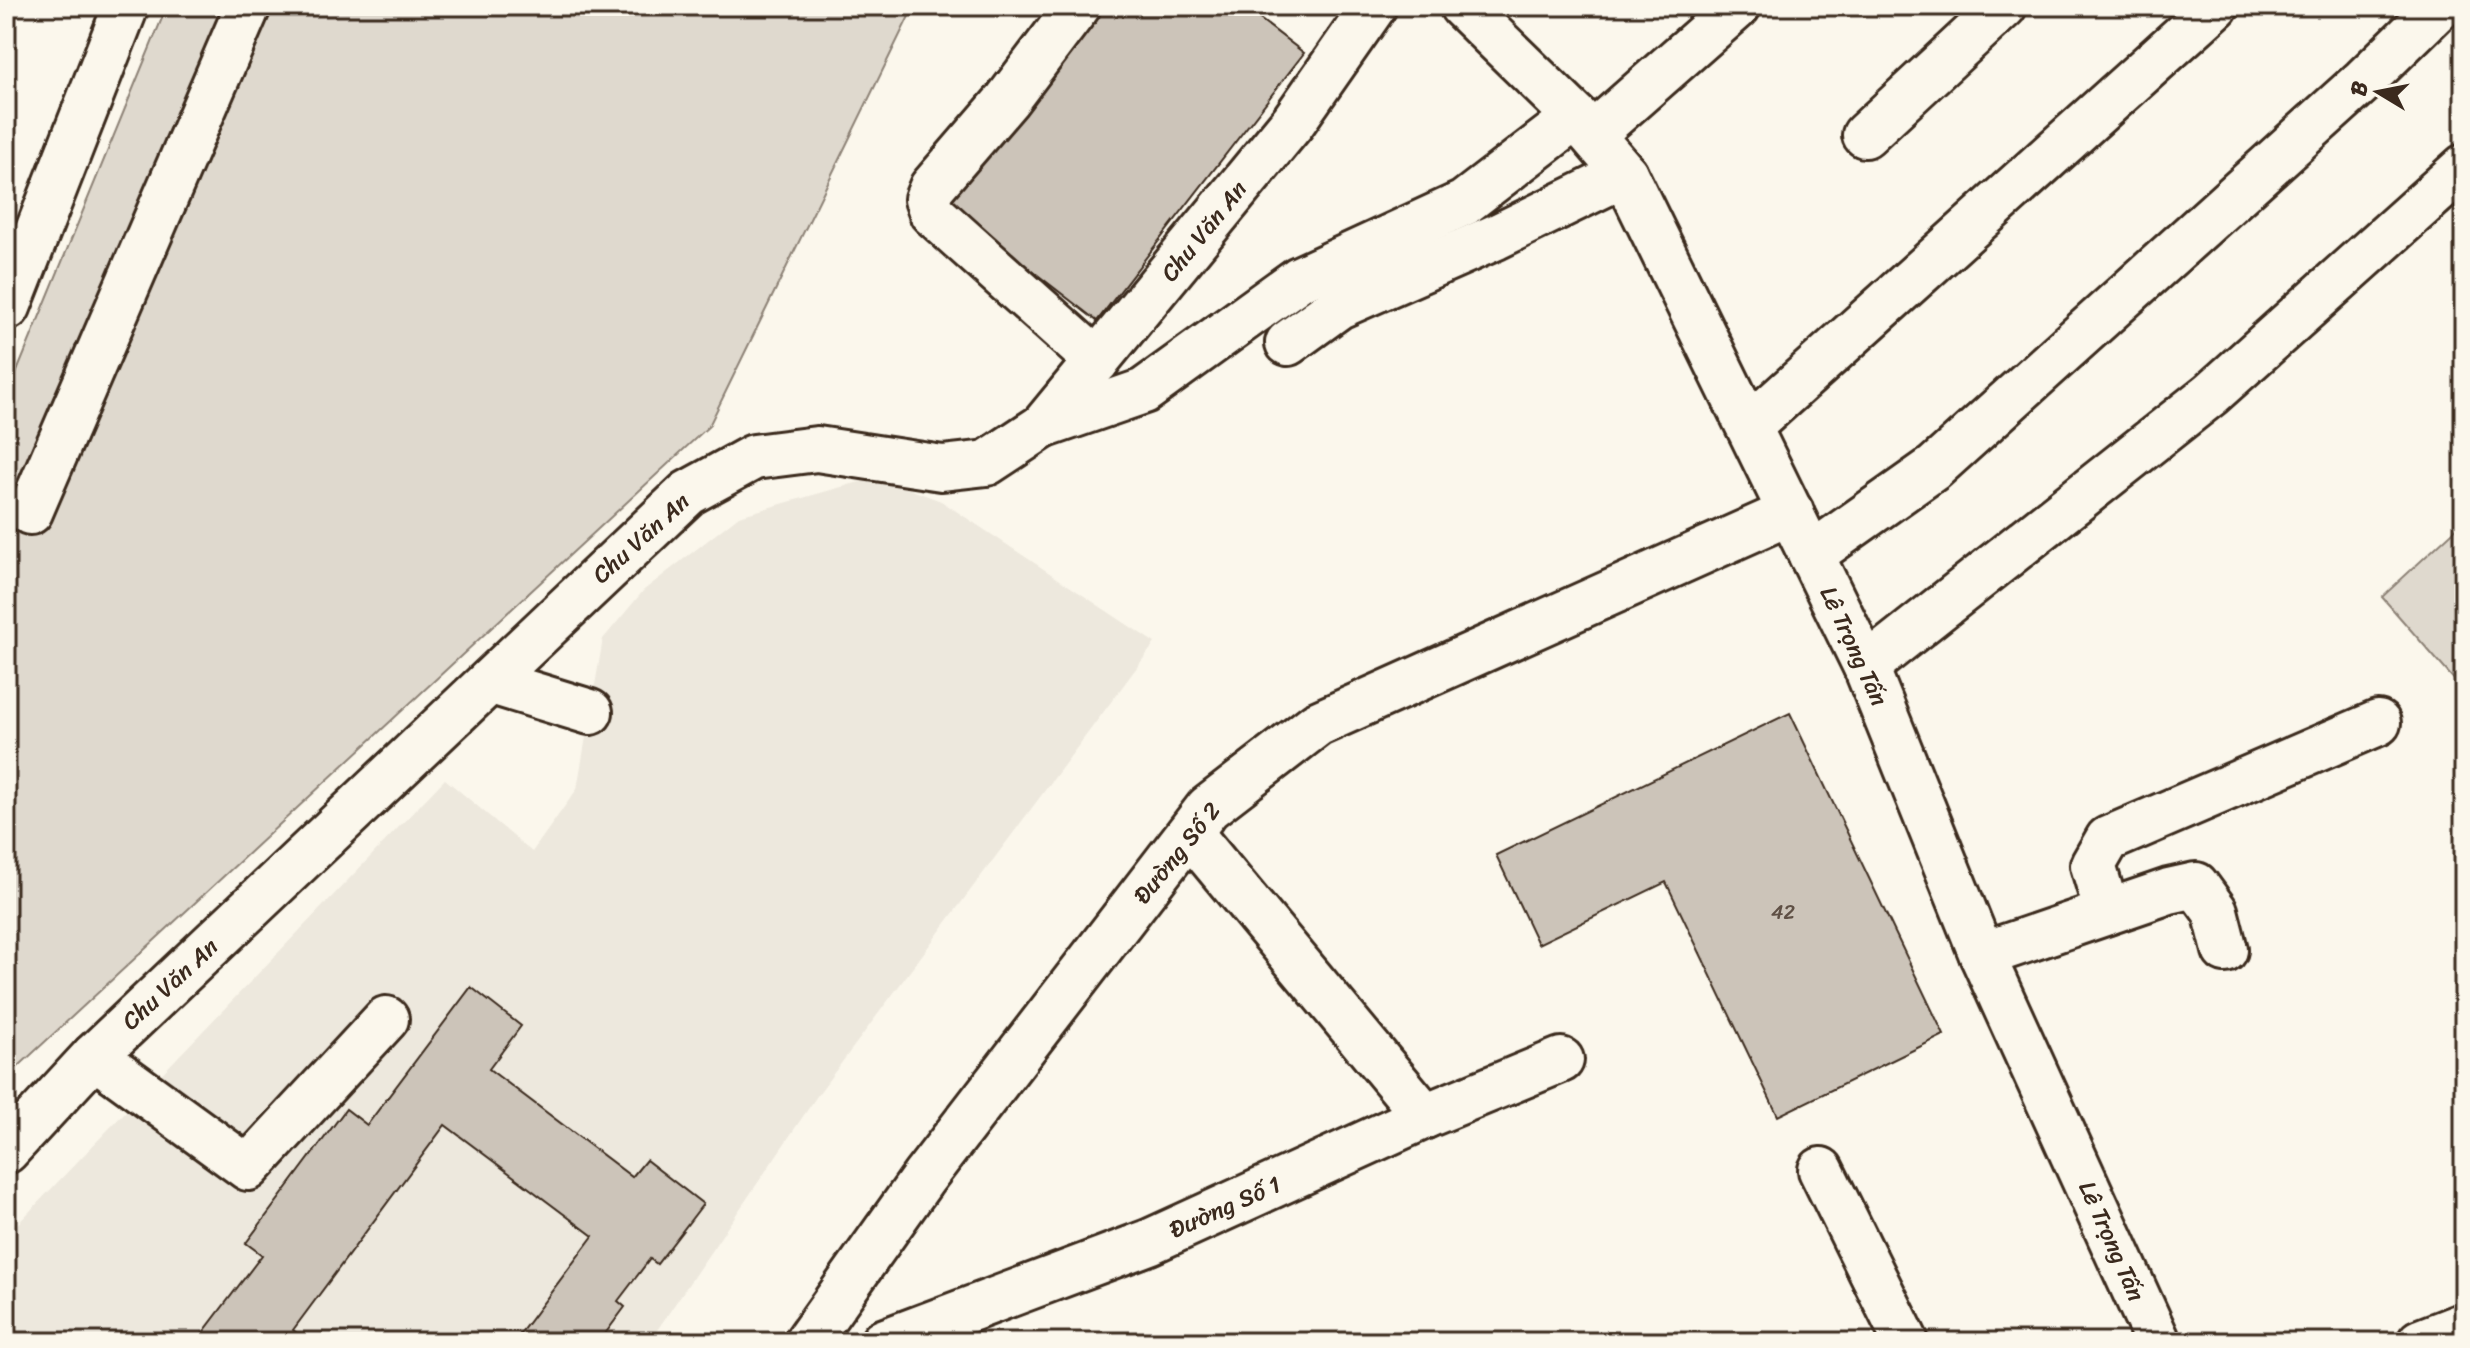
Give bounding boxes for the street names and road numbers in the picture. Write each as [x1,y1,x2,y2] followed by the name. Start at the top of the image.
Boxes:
[1150,171,1258,291] street label: Chu Văn An
[582,482,700,594] street label: Chu Văn An
[1808,579,1900,713] street label: Lê Trọng Tấn
[1122,792,1232,914] street label: Đường Số 2
[111,927,229,1041] street label: Chu Văn An
[1162,1164,1288,1250] street label: Đường Số 1
[2067,1174,2157,1308] street label: Lê Trọng Tấn

